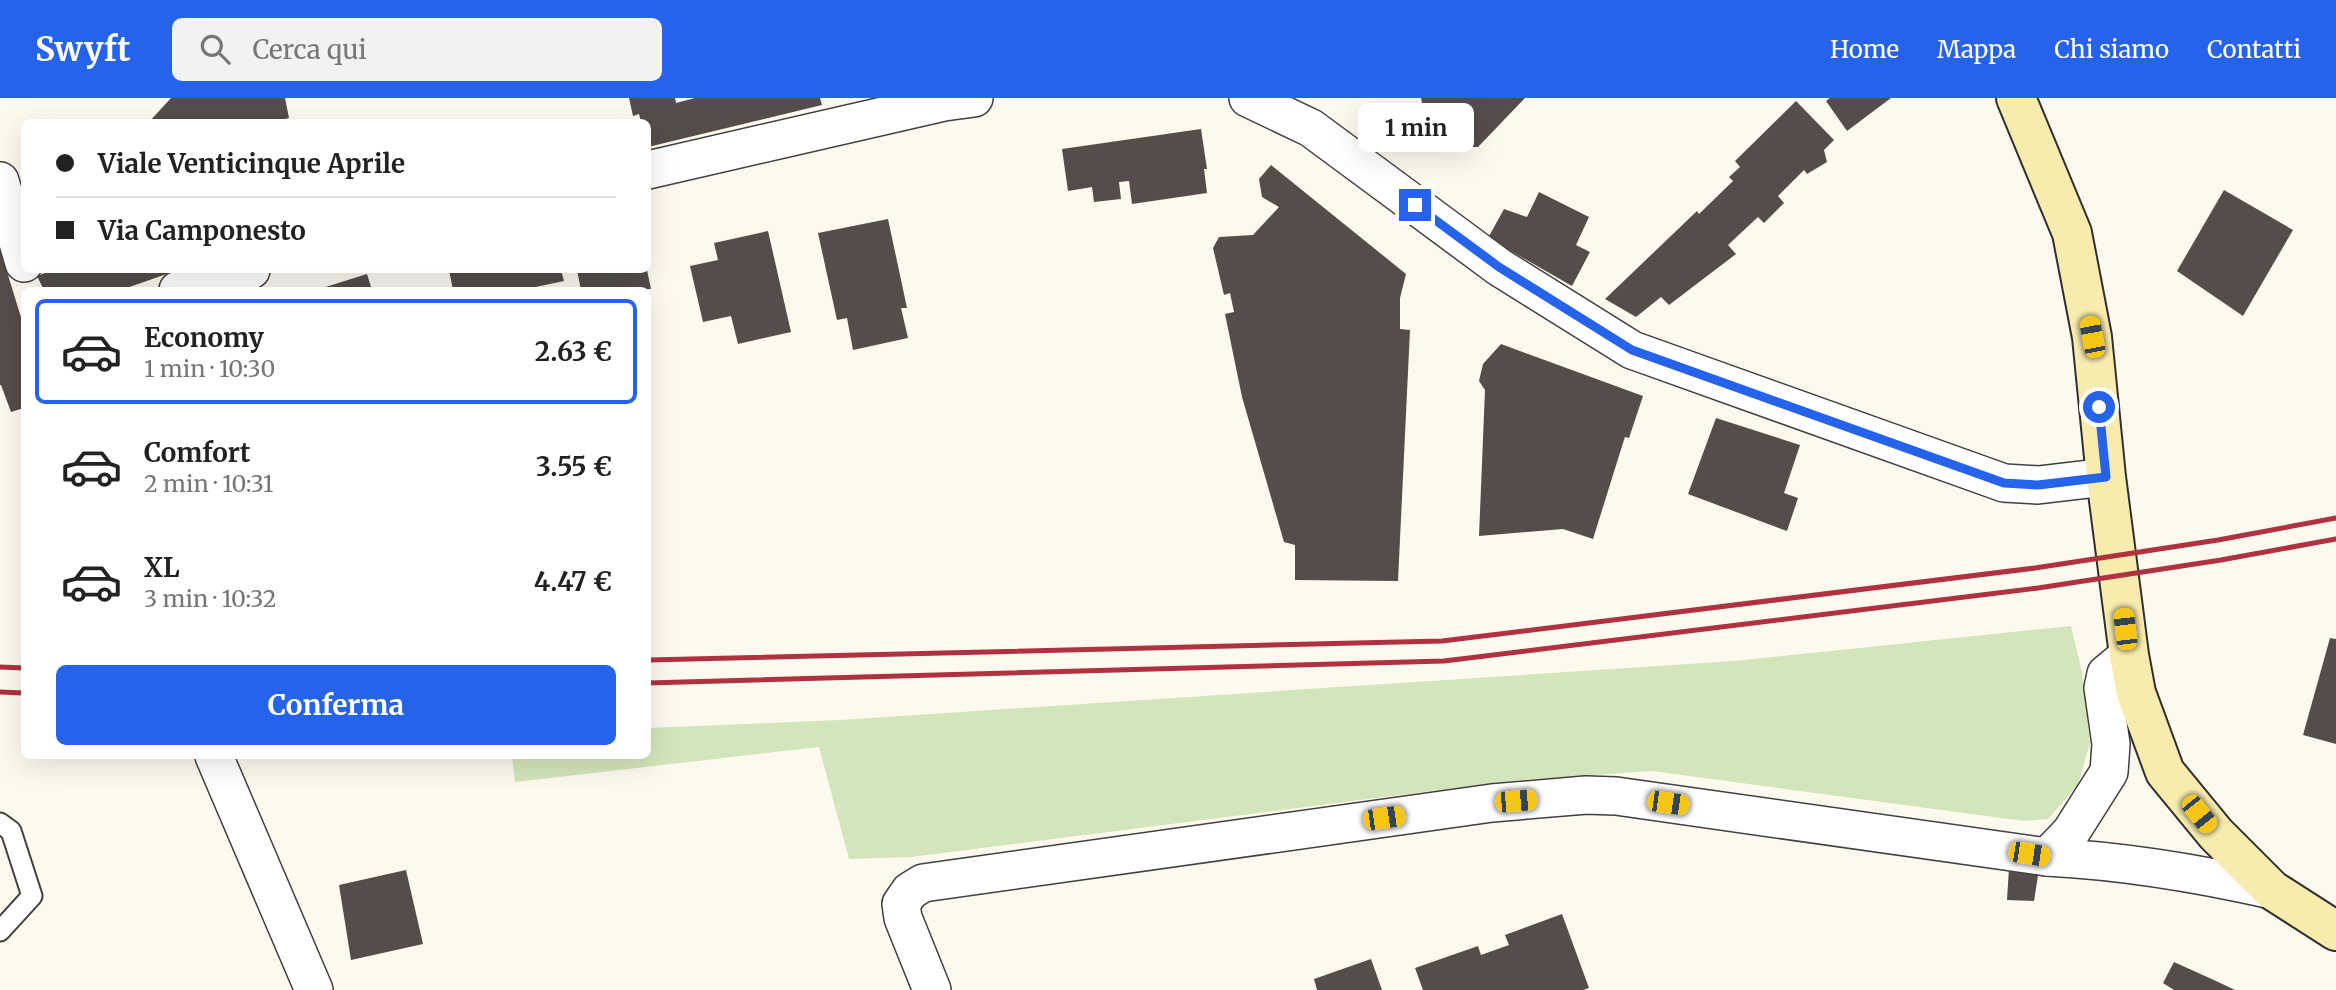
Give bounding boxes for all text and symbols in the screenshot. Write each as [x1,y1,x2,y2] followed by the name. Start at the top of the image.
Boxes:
[172,18,662,81] search box
[35,29,130,70] text: Swyft
[196,30,234,68] icon: search
[252,33,367,66] text: Cerca qui
[1830,34,1899,65] text: Home
[1937,34,2016,65] text: Mappa
[2054,34,2169,65] text: Chi siamo
[2207,34,2301,65] text: Contatti
[1357,104,1473,153] callout: 1 min
[1385,113,1447,142] text: 1 min
[98,147,405,180] text: Viale Venticinque Aprile
[1399,189,1431,221] route end
[98,214,306,247] text: Via Camponesto
[2078,314,2107,360] car
[60,320,123,383] icon: car
[144,321,264,354] text: Economy
[535,335,612,368] text: 2.63 €
[144,354,275,383] text: 1 min · 10:30
[2083,391,2115,423] route start
[60,435,123,498] icon: car
[144,436,250,469] text: Comfort
[536,450,612,483] text: 3.55 €
[144,469,273,498] text: 2 min · 10:31
[60,550,123,613] icon: car
[144,551,180,584] text: XL
[534,565,612,598] text: 4.47 €
[144,584,276,613] text: 3 min · 10:32
[2113,607,2138,651] car
[56,665,616,745] button: Conferma
[1495,789,1538,813] car
[1646,790,1691,816] car
[2178,791,2221,837] car
[1362,805,1407,831] car
[2007,840,2052,868] car

